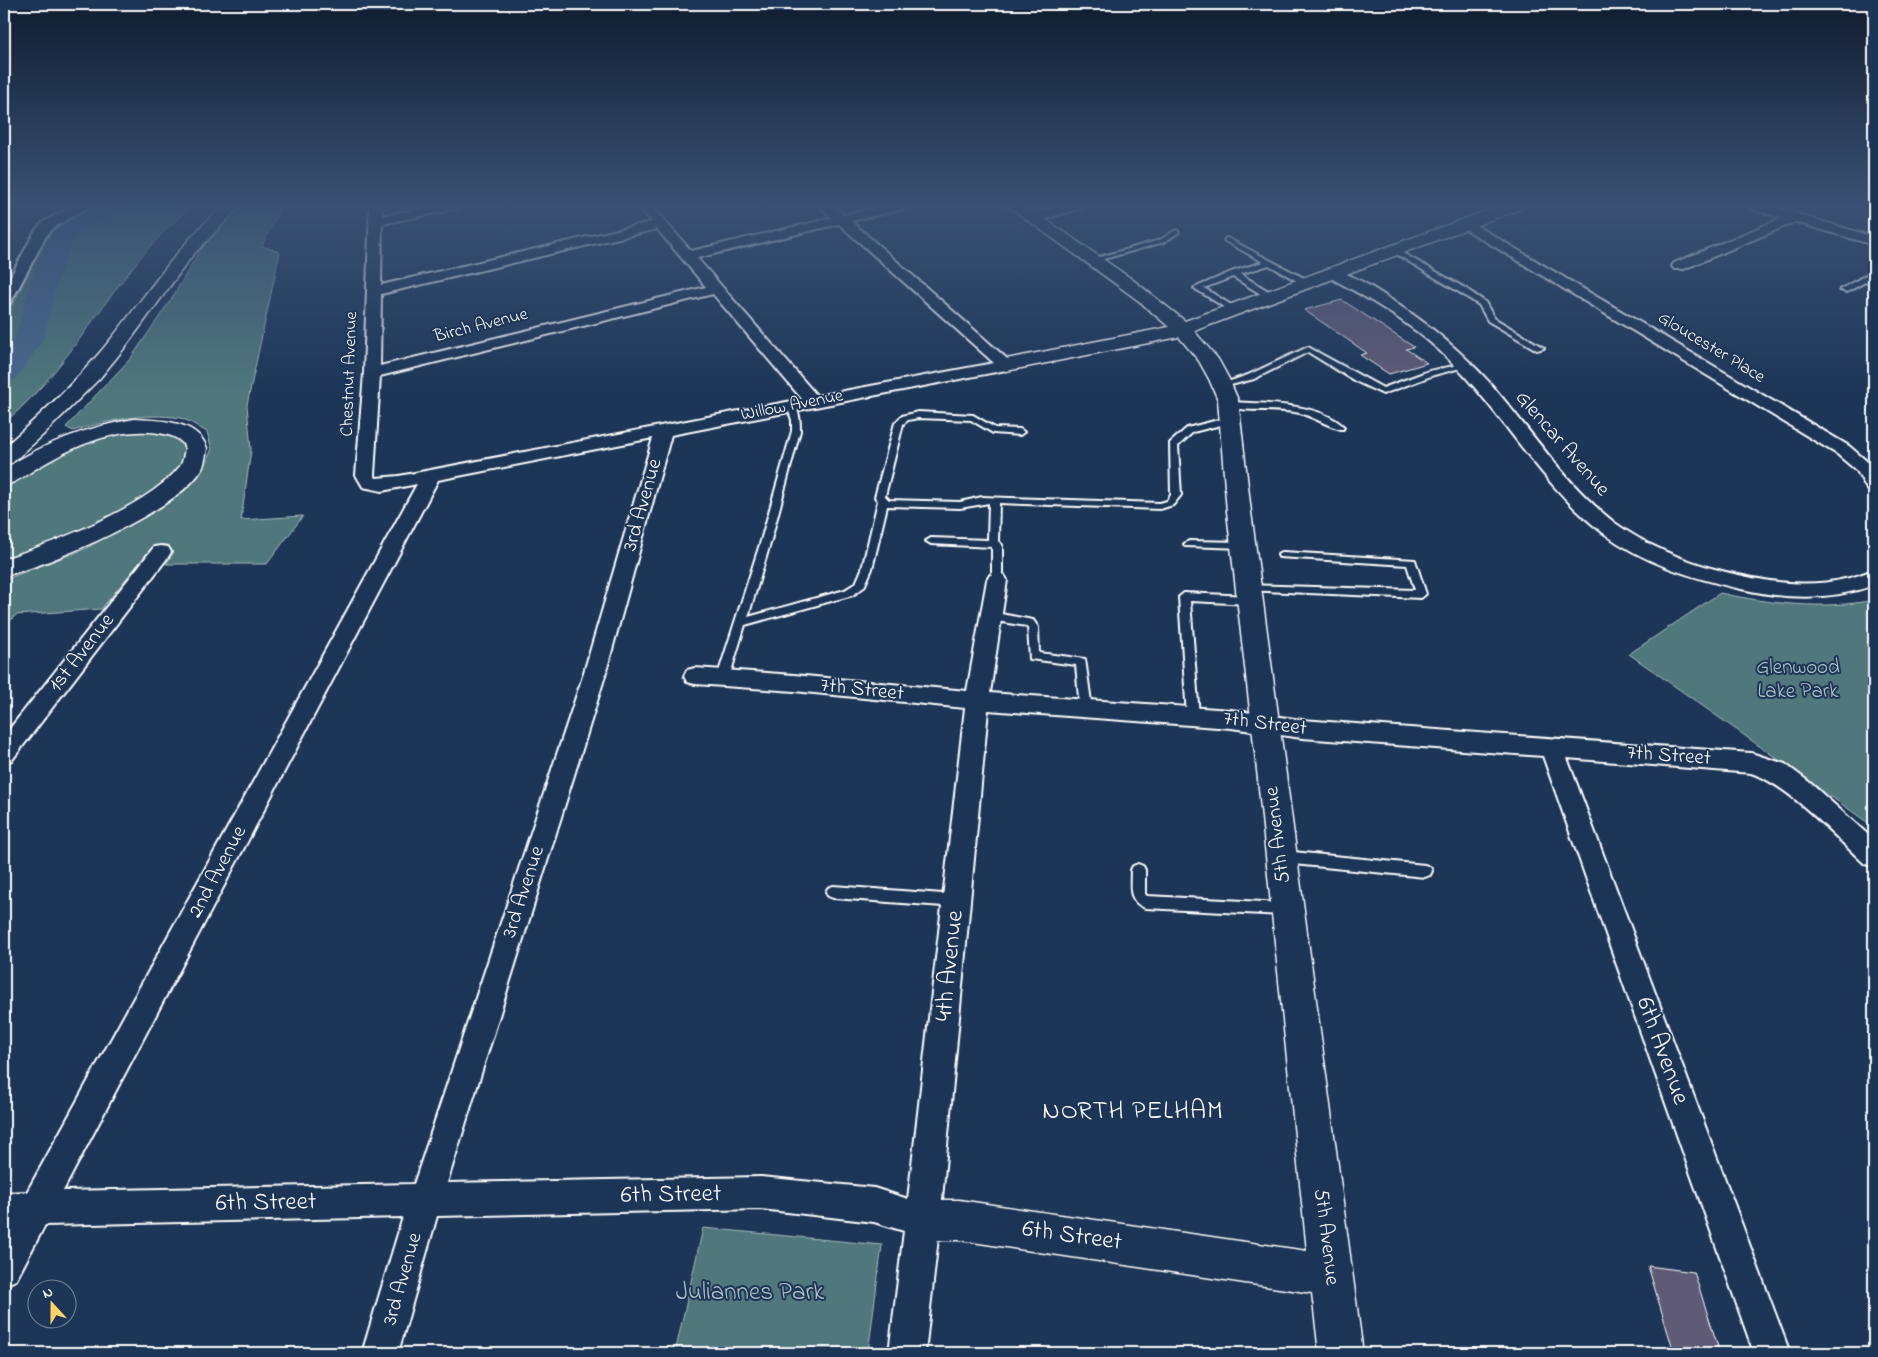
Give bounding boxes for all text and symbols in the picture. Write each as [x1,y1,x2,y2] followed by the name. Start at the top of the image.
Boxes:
[430,302,532,350] street label: Birch Avenue
[1652,306,1771,391] street label: Gloucester Place
[335,310,365,437] street label: Chestnut Avenue
[739,383,846,429] street label: Willow Avenue
[1507,384,1617,504] street label: Glencar Avenue
[615,455,671,555] street label: 3rd Avenue
[42,607,123,699] street label: 1st Avenue
[1756,653,1840,707] park label: Glenwood Lake Park
[819,671,905,709] street label: 7th Street
[1222,704,1308,744] street label: 7th Street
[1626,738,1712,774] street label: 7th Street
[1257,784,1299,885] street label: 5th Avenue
[181,820,255,923] street label: 2nd Avenue
[495,842,553,942] street label: 3rd Avenue
[926,908,974,1023] street label: 4th Avenue
[1626,992,1698,1111] street label: 6th Avenue
[1042,1093,1224,1131] district label: NORTH PELHAM
[620,1176,722,1214] street label: 6th Street
[215,1184,317,1222] street label: 6th Street
[1305,1187,1347,1288] street label: 5th Avenue
[1020,1211,1125,1261] street label: 6th Street
[375,1229,431,1329] street label: 3rd Avenue
[676,1275,824,1311] park label: Juliannes Park
[28,1280,78,1330] north arrow
[40,1282,56,1305] text: N

